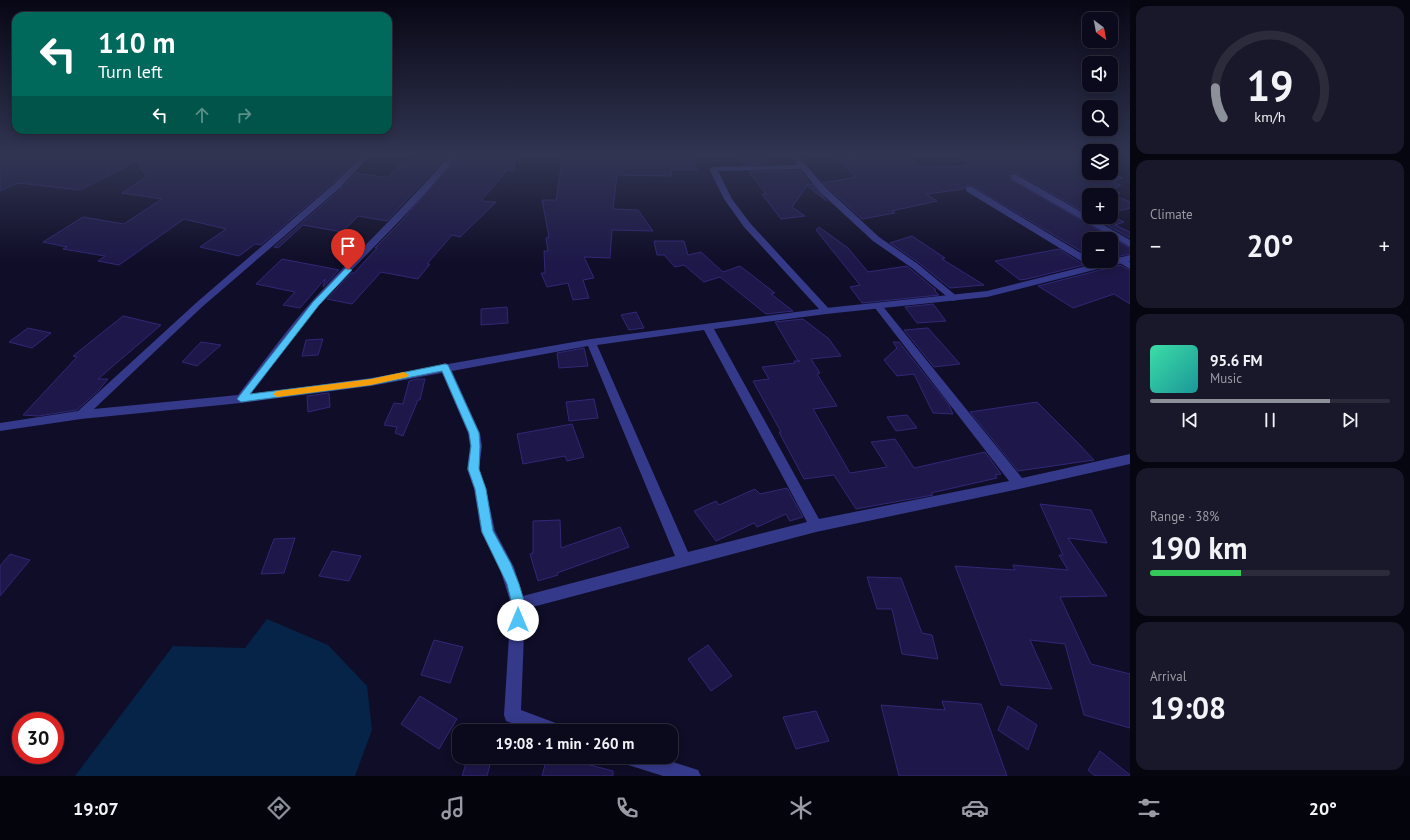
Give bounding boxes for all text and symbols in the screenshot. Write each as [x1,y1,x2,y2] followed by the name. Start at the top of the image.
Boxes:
[1082,12,1118,48] north arrow
[1082,12,1118,268] map controls
[98,24,175,61] text: 110 m
[32,28,84,80] icon: left
[1082,56,1118,92] button: sound
[1246,59,1294,112] text: 19
[98,60,163,83] text: Turn left
[1082,100,1118,136] button: search
[149,104,171,126] icon: left
[191,104,213,126] icon: ahead
[233,104,255,126] icon: right
[1254,107,1286,126] text: km/h
[1082,144,1118,180] button: layers
[1082,188,1118,224] button: +
[1150,206,1193,223] text: Climate
[1246,226,1294,265] text: 20°
[331,229,365,270] pin
[1082,232,1118,268] button: −
[1150,232,1161,260] text: −
[1379,232,1390,260] text: +
[337,235,359,257] icon: arrive
[1210,351,1263,370] text: 95.6 FM
[1210,370,1242,387] text: Music
[1179,409,1201,431] icon: previous
[1259,409,1281,431] icon: pause
[1339,409,1361,431] icon: next
[1150,508,1219,525] text: Range · 38%
[1150,528,1248,567] text: 190 km
[497,599,539,641] position arrow
[1150,668,1186,685] text: Arrival
[1150,688,1226,727] text: 19:08
[12,712,64,764] speed limit sign: 30
[496,734,634,753] text: 19:08 · 1 min · 260 m
[265,794,293,822] icon: directions
[439,794,467,822] icon: music
[613,794,641,822] icon: phone
[787,794,815,822] icon: climate
[961,794,989,822] icon: car
[1135,794,1163,822] icon: filters
[73,797,119,820] text: 19:07
[1309,797,1337,820] text: 20°

